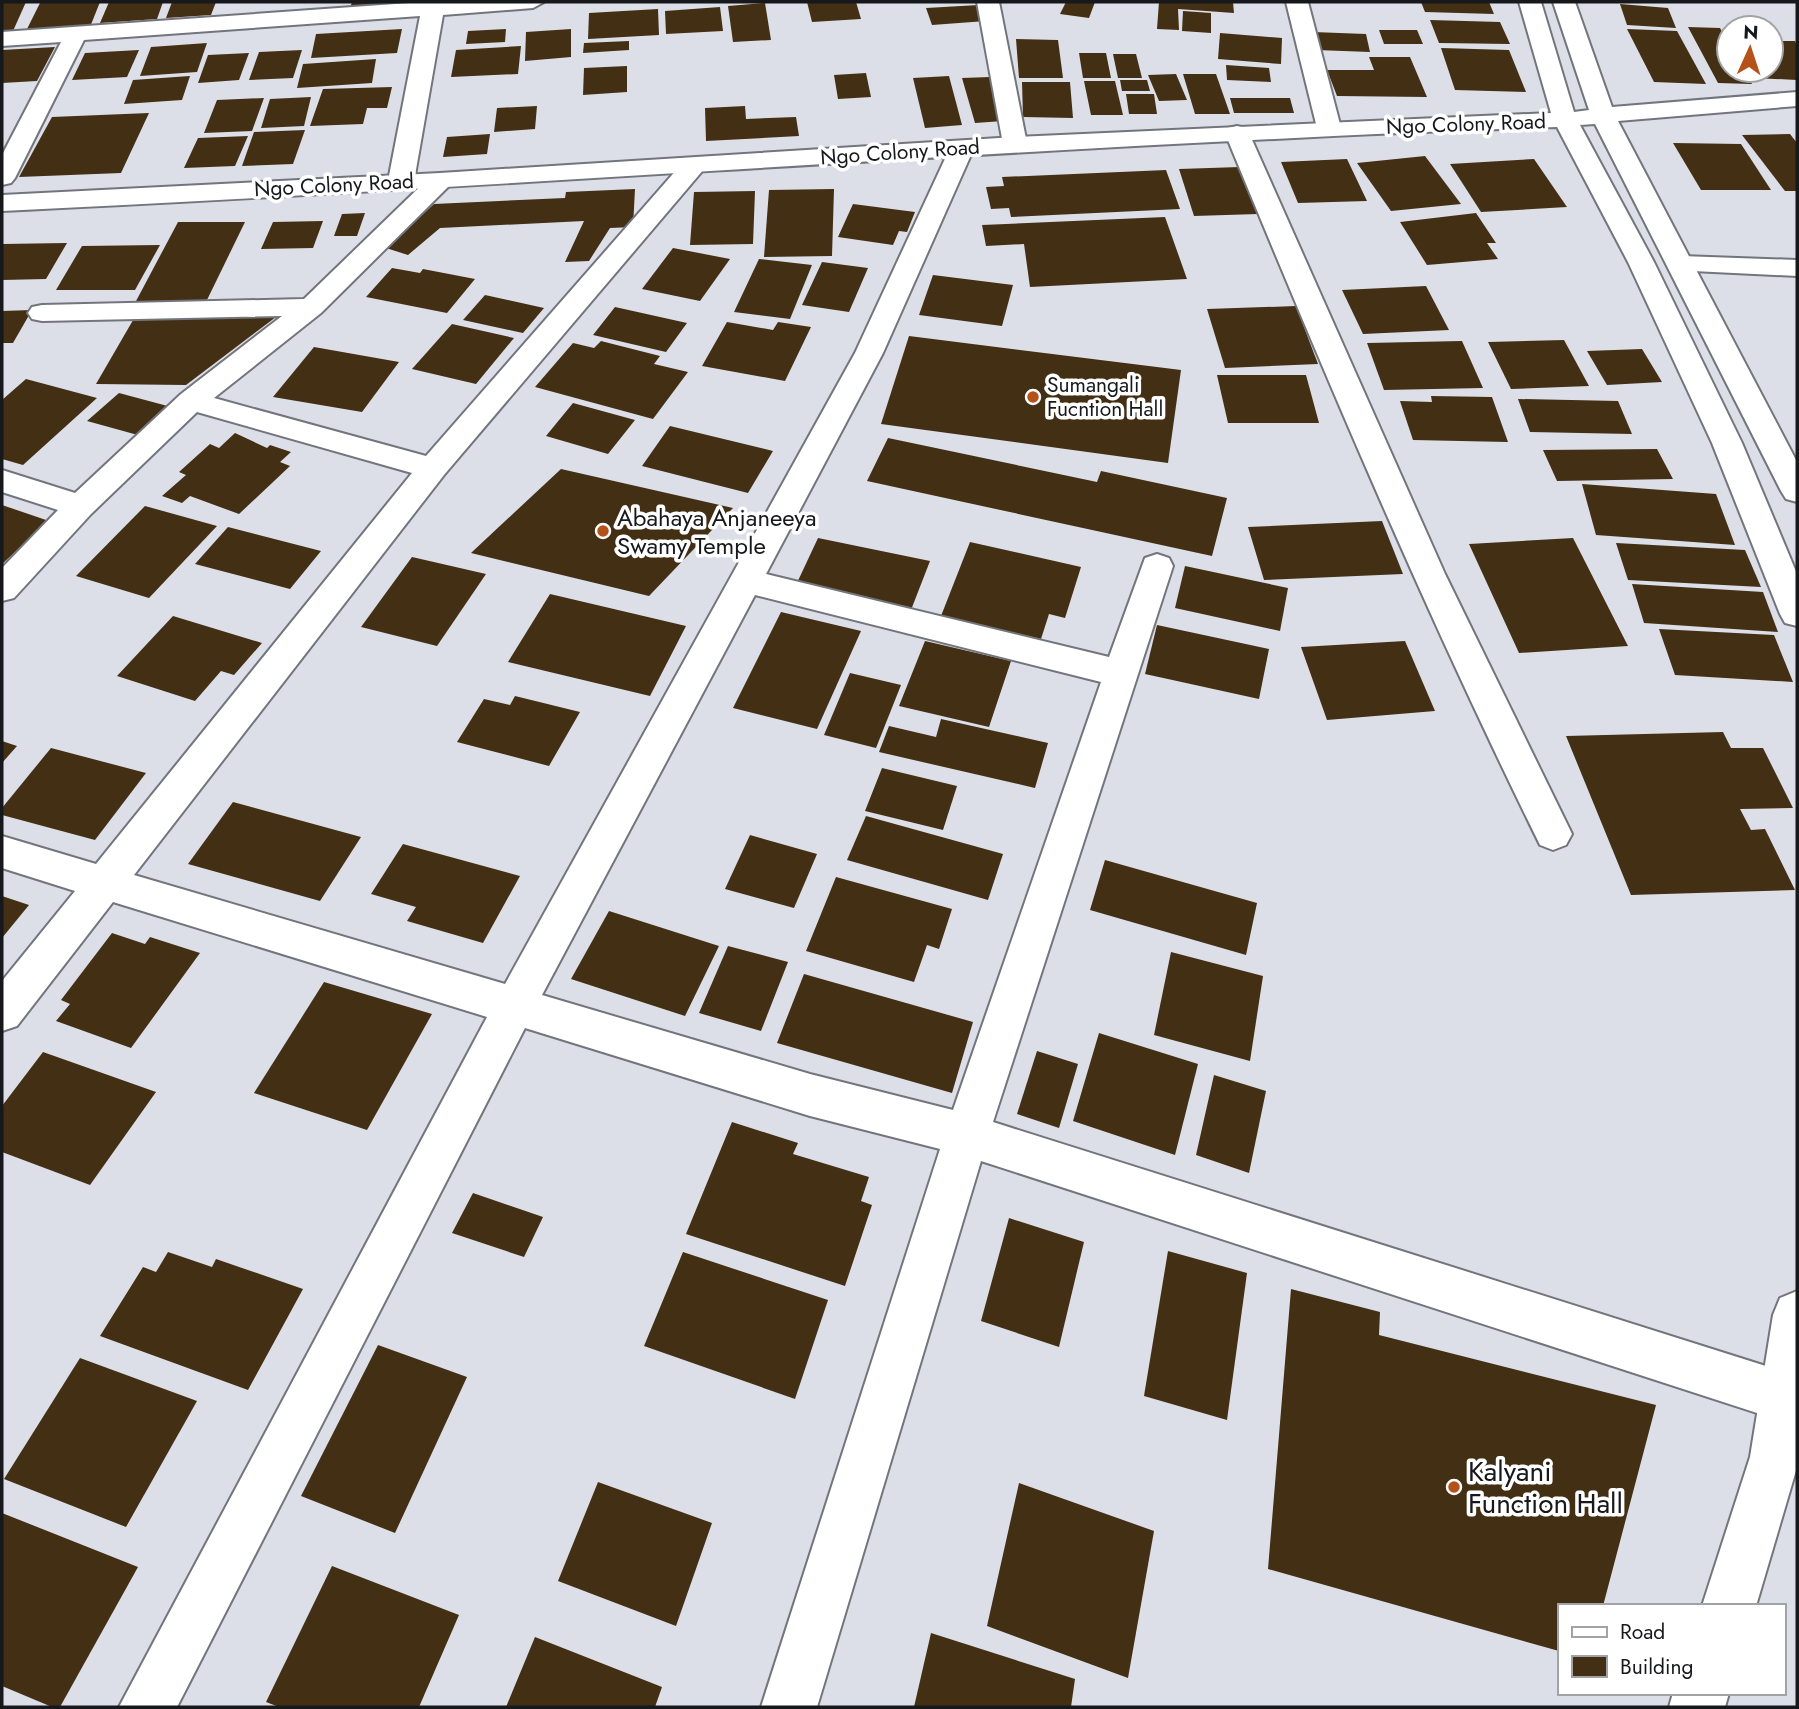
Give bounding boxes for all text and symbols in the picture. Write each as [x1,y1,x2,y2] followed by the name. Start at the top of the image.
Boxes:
[1715,14,1785,84] north arrow
[1743,19,1759,46] text: N
[1386,106,1546,142] street label: Ngo Colony Road
[819,131,981,173] street label: Ngo Colony Road
[253,166,415,204] street label: Ngo Colony Road
[1047,370,1163,424] place label: Sumangali Fucntion Hall
[1025,389,1041,405] marker: Sumangali Fucntion Hall
[617,500,816,563] place label: Abahaya Anjaneeya Swamy Temple
[595,523,611,539] marker: Abahaya Anjaneeya Swamy Temple
[1468,1451,1623,1524] place label: Kalyani Function Hall
[1446,1479,1462,1495] marker: Kalyani Function Hall
[1558,1604,1785,1695] legend
[1620,1617,1665,1647] text: Road
[1620,1652,1693,1682] text: Building

